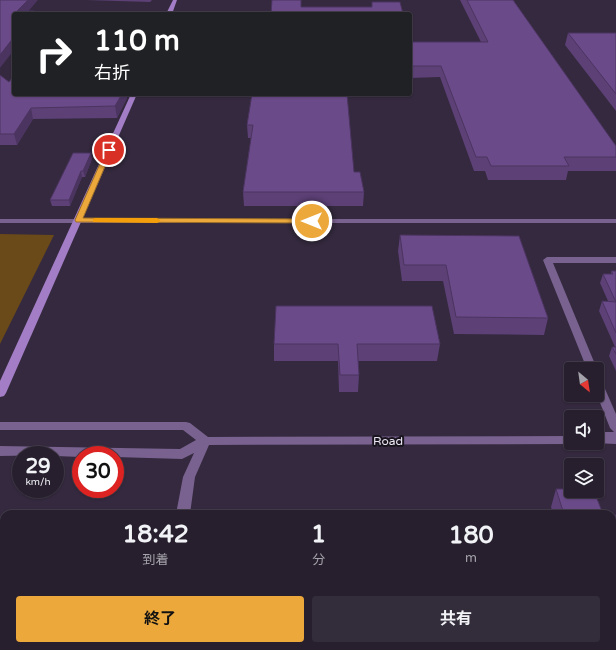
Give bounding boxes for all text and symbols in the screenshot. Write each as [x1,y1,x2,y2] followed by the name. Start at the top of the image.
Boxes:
[94,24,180,58] text: 110 m
[28,28,80,80] icon: right
[94,62,130,84] text: 右折
[92,133,126,167] pin
[98,139,120,161] icon: arrive
[291,200,333,242] position arrow
[564,362,604,402] north arrow
[564,362,604,498] map controls
[564,410,604,450] button: sound
[373,434,403,448] street label: Road
[72,446,124,498] speed limit sign: 30
[25,455,51,479] text: 29
[564,458,604,498] button: layers
[25,476,51,488] text: km/h
[122,520,189,549] text: 18:42
[311,520,326,549] text: 1
[448,521,494,550] text: 180
[465,550,477,566] text: m
[143,552,169,568] text: 到着
[312,552,325,568] text: 分
[16,596,304,642] button: 終了
[312,596,600,642] button: 共有

